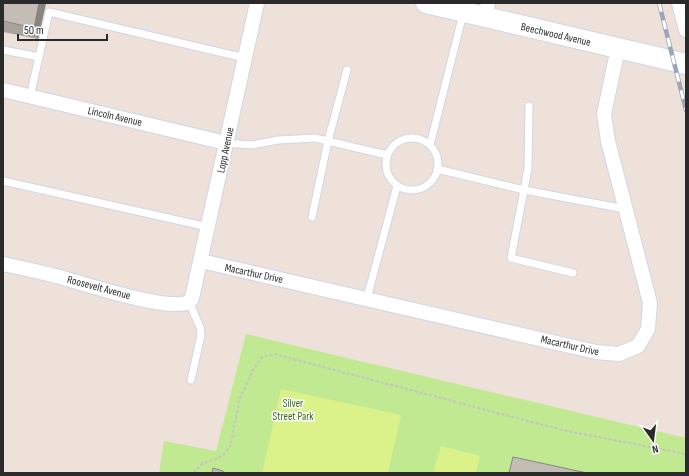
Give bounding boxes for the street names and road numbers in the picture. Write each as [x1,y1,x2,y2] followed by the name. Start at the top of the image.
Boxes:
[520,20,592,49] street label: Beechwood Avenue
[87,104,143,129] street label: Lincoln Avenue
[214,126,237,174] street label: Lopp Avenue
[224,261,284,286] street label: Macarthur Drive
[66,273,132,302] street label: Roosevelt Avenue
[540,332,600,358] street label: Macarthur Drive

